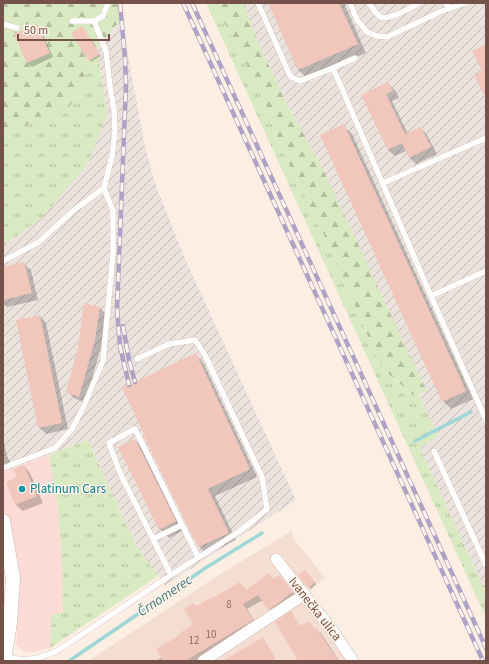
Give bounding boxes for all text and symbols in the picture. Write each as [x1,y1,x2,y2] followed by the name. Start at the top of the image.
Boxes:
[18,16,109,42] scale bar
[24,22,48,39] text: 50 m
[30,480,107,498] place label: Platinum Cars
[17,484,27,494] marker: Platinum Cars
[134,570,197,622] water label: Črnomerec
[284,573,346,645] street label: Ivanečka ulica
[226,597,232,612] house number: 8
[206,627,216,642] house number: 10
[189,633,199,648] house number: 12

